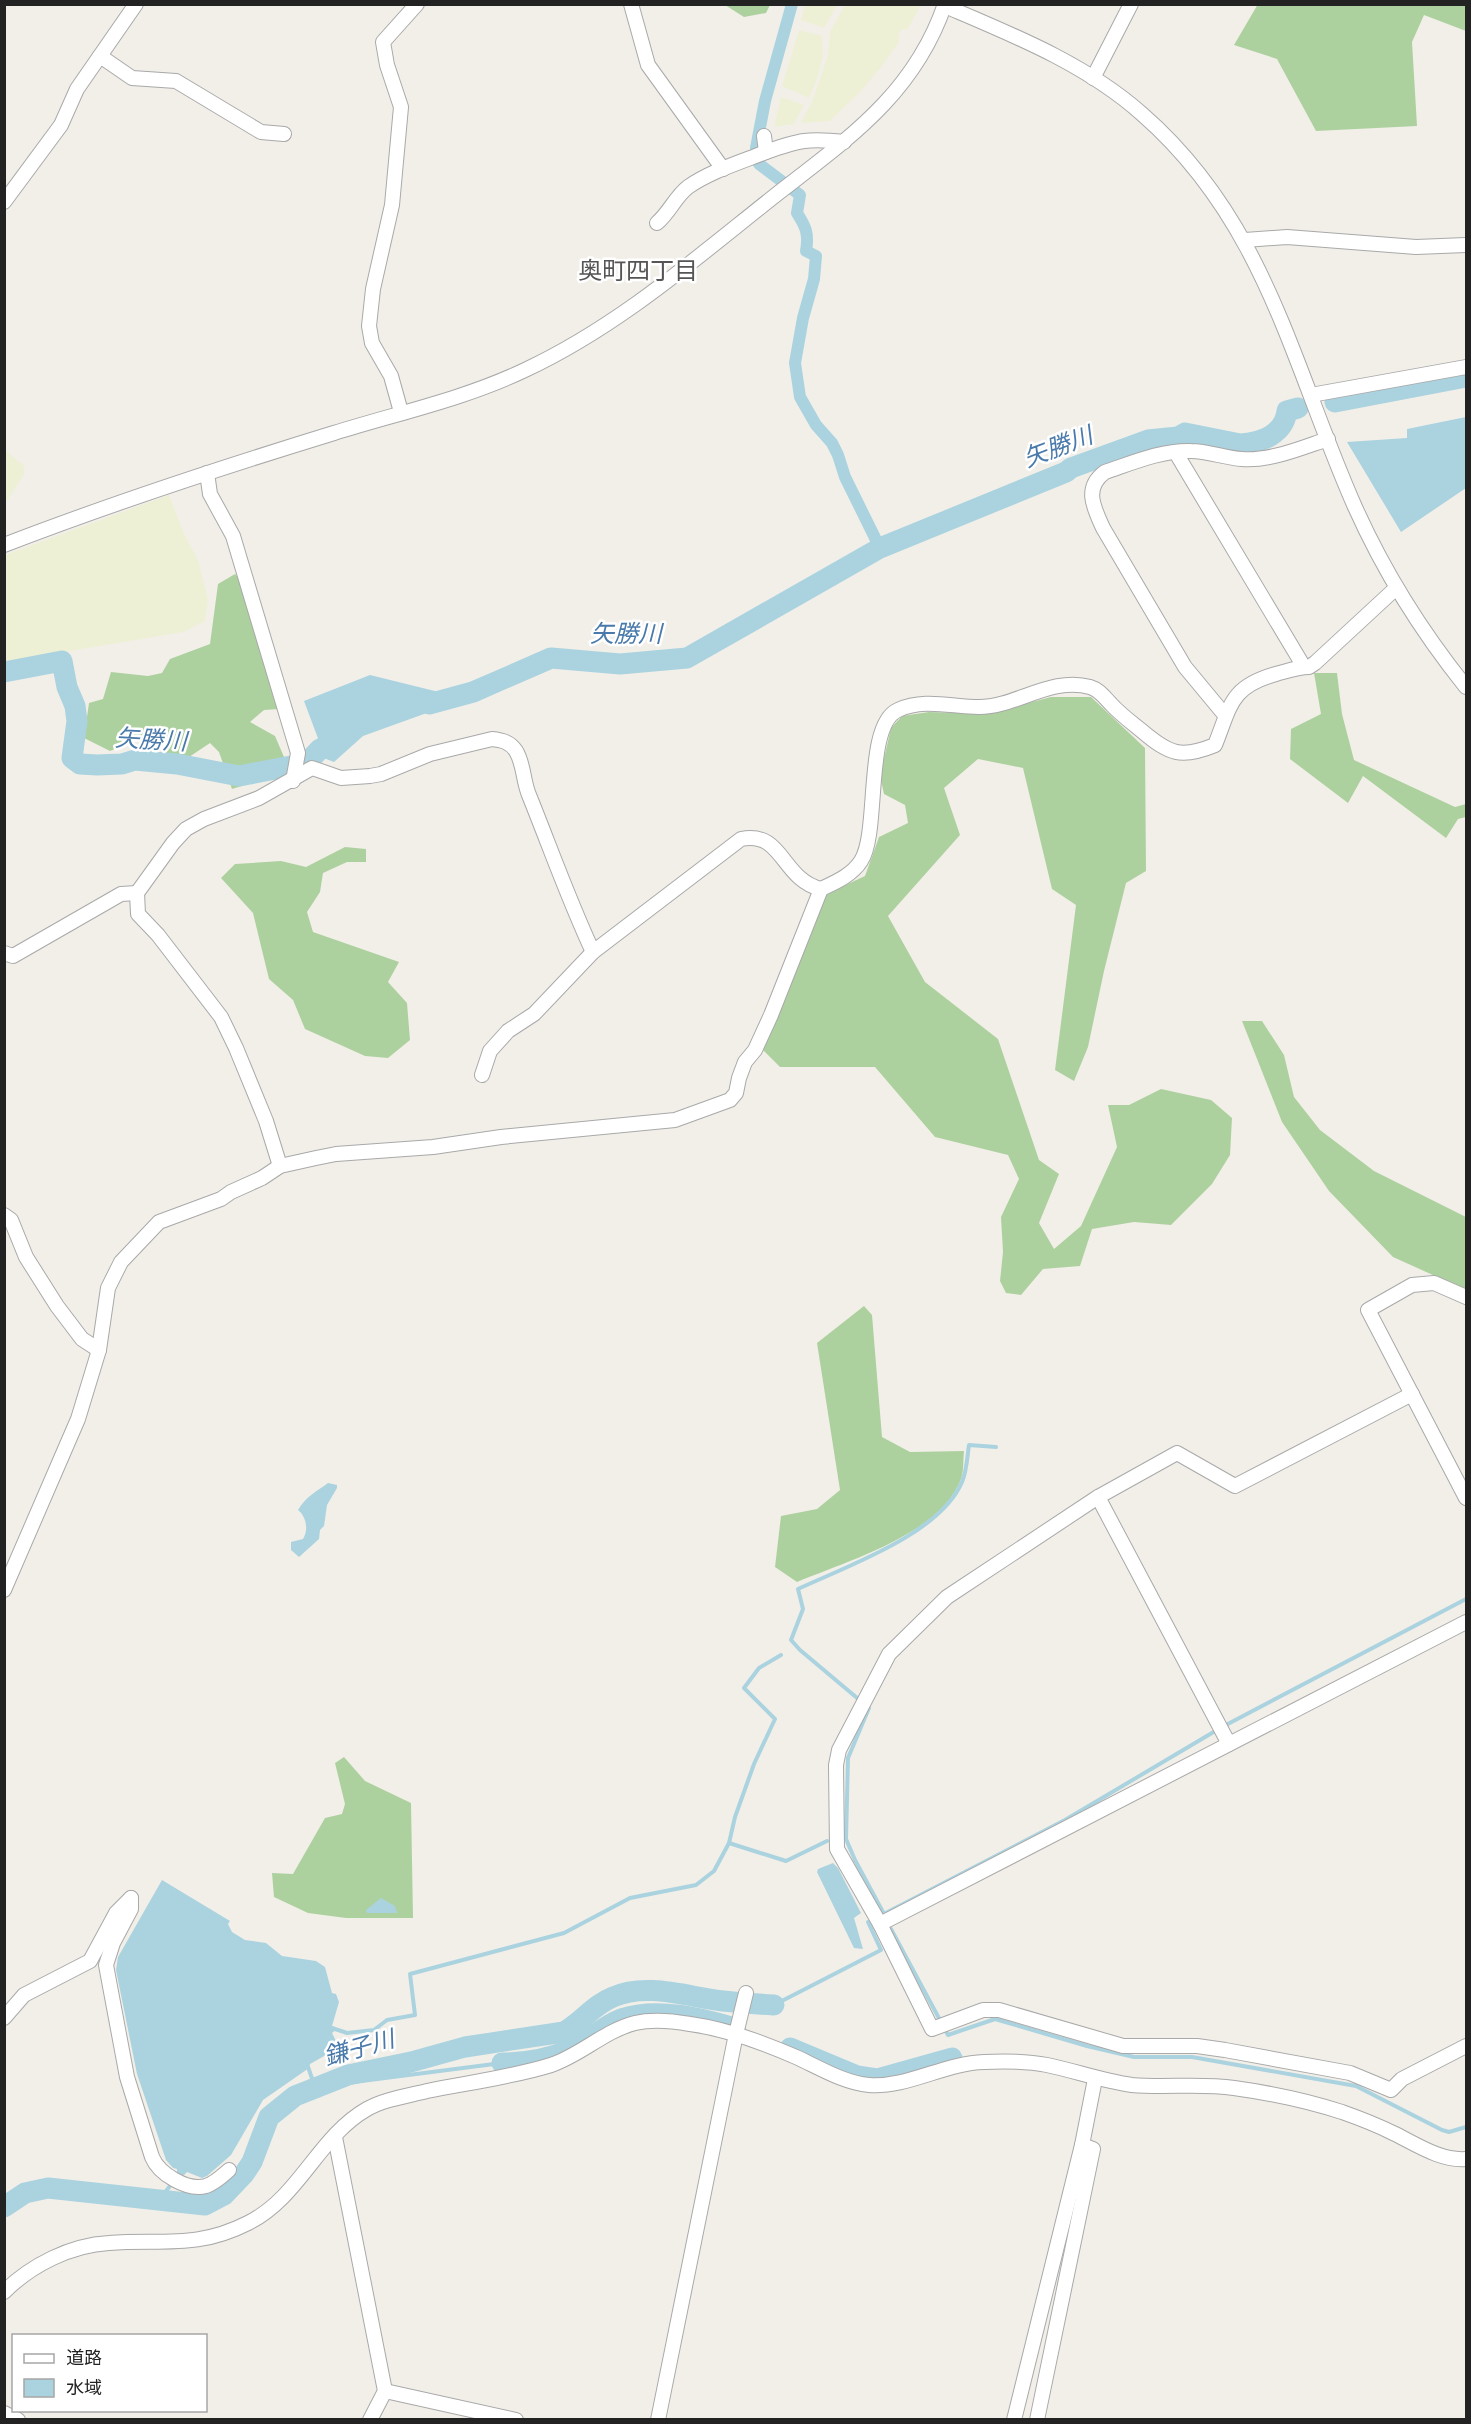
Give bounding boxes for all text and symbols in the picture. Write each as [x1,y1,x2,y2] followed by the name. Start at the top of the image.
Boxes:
[578,252,698,288] district label: 奥町四丁目
[1018,415,1101,476] water label: 矢勝川
[590,615,665,651] water label: 矢勝川
[114,719,191,759] water label: 矢勝川
[319,2019,401,2074] water label: 鎌子川
[12,2334,207,2412] legend
[66,2344,102,2371] text: 道路
[66,2374,102,2401] text: 水域

